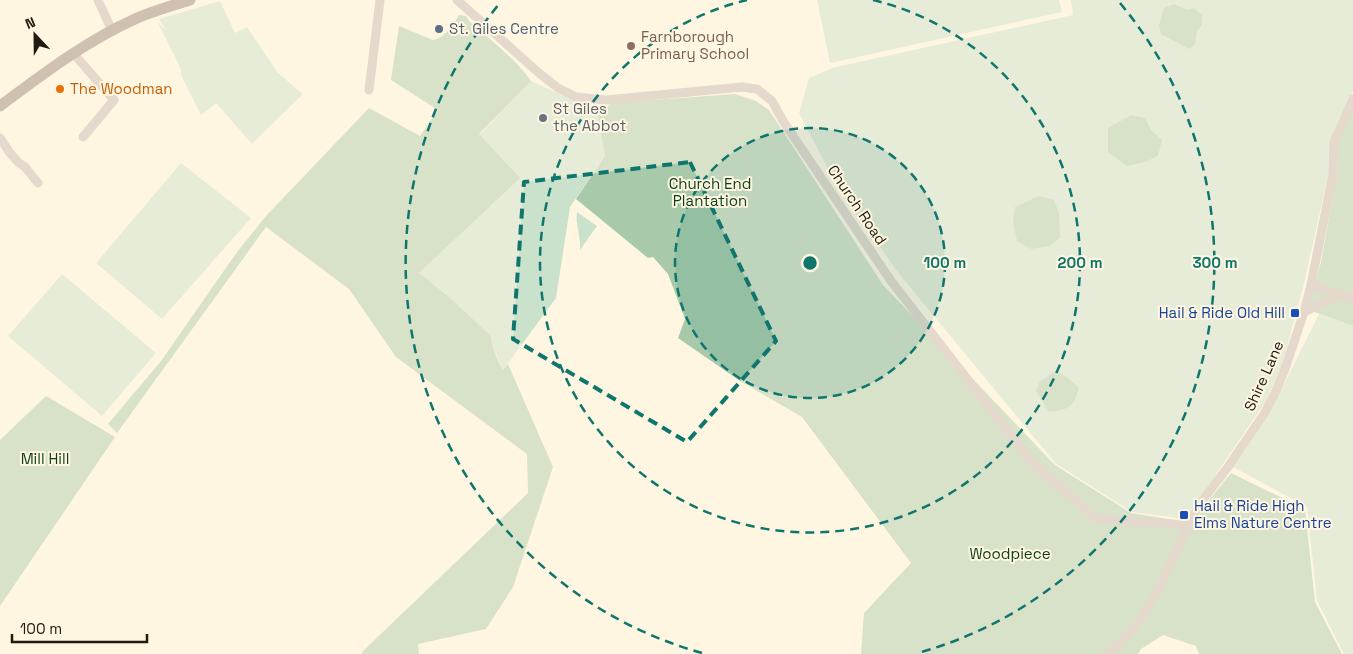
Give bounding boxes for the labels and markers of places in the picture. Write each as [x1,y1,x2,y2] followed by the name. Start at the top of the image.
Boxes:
[449,19,559,38] place label: St. Giles Centre
[433,23,445,35] marker: St. Giles Centre
[641,27,749,63] place label: Farnborough Primary School
[625,40,637,52] marker: Farnborough Primary School
[70,79,172,98] place label: The Woodman
[54,83,66,95] marker: The Woodman
[553,99,626,135] place label: St Giles the Abbot
[537,112,549,124] marker: St Giles the Abbot
[801,254,819,272] centre of rings
[1159,303,1285,322] place label: Hail & Ride Old Hill
[1289,307,1301,319] marker: Hail & Ride Old Hill
[1194,496,1332,532] place label: Hail & Ride High Elms Nature Centre
[1178,509,1190,521] marker: Hail & Ride High Elms Nature Centre

